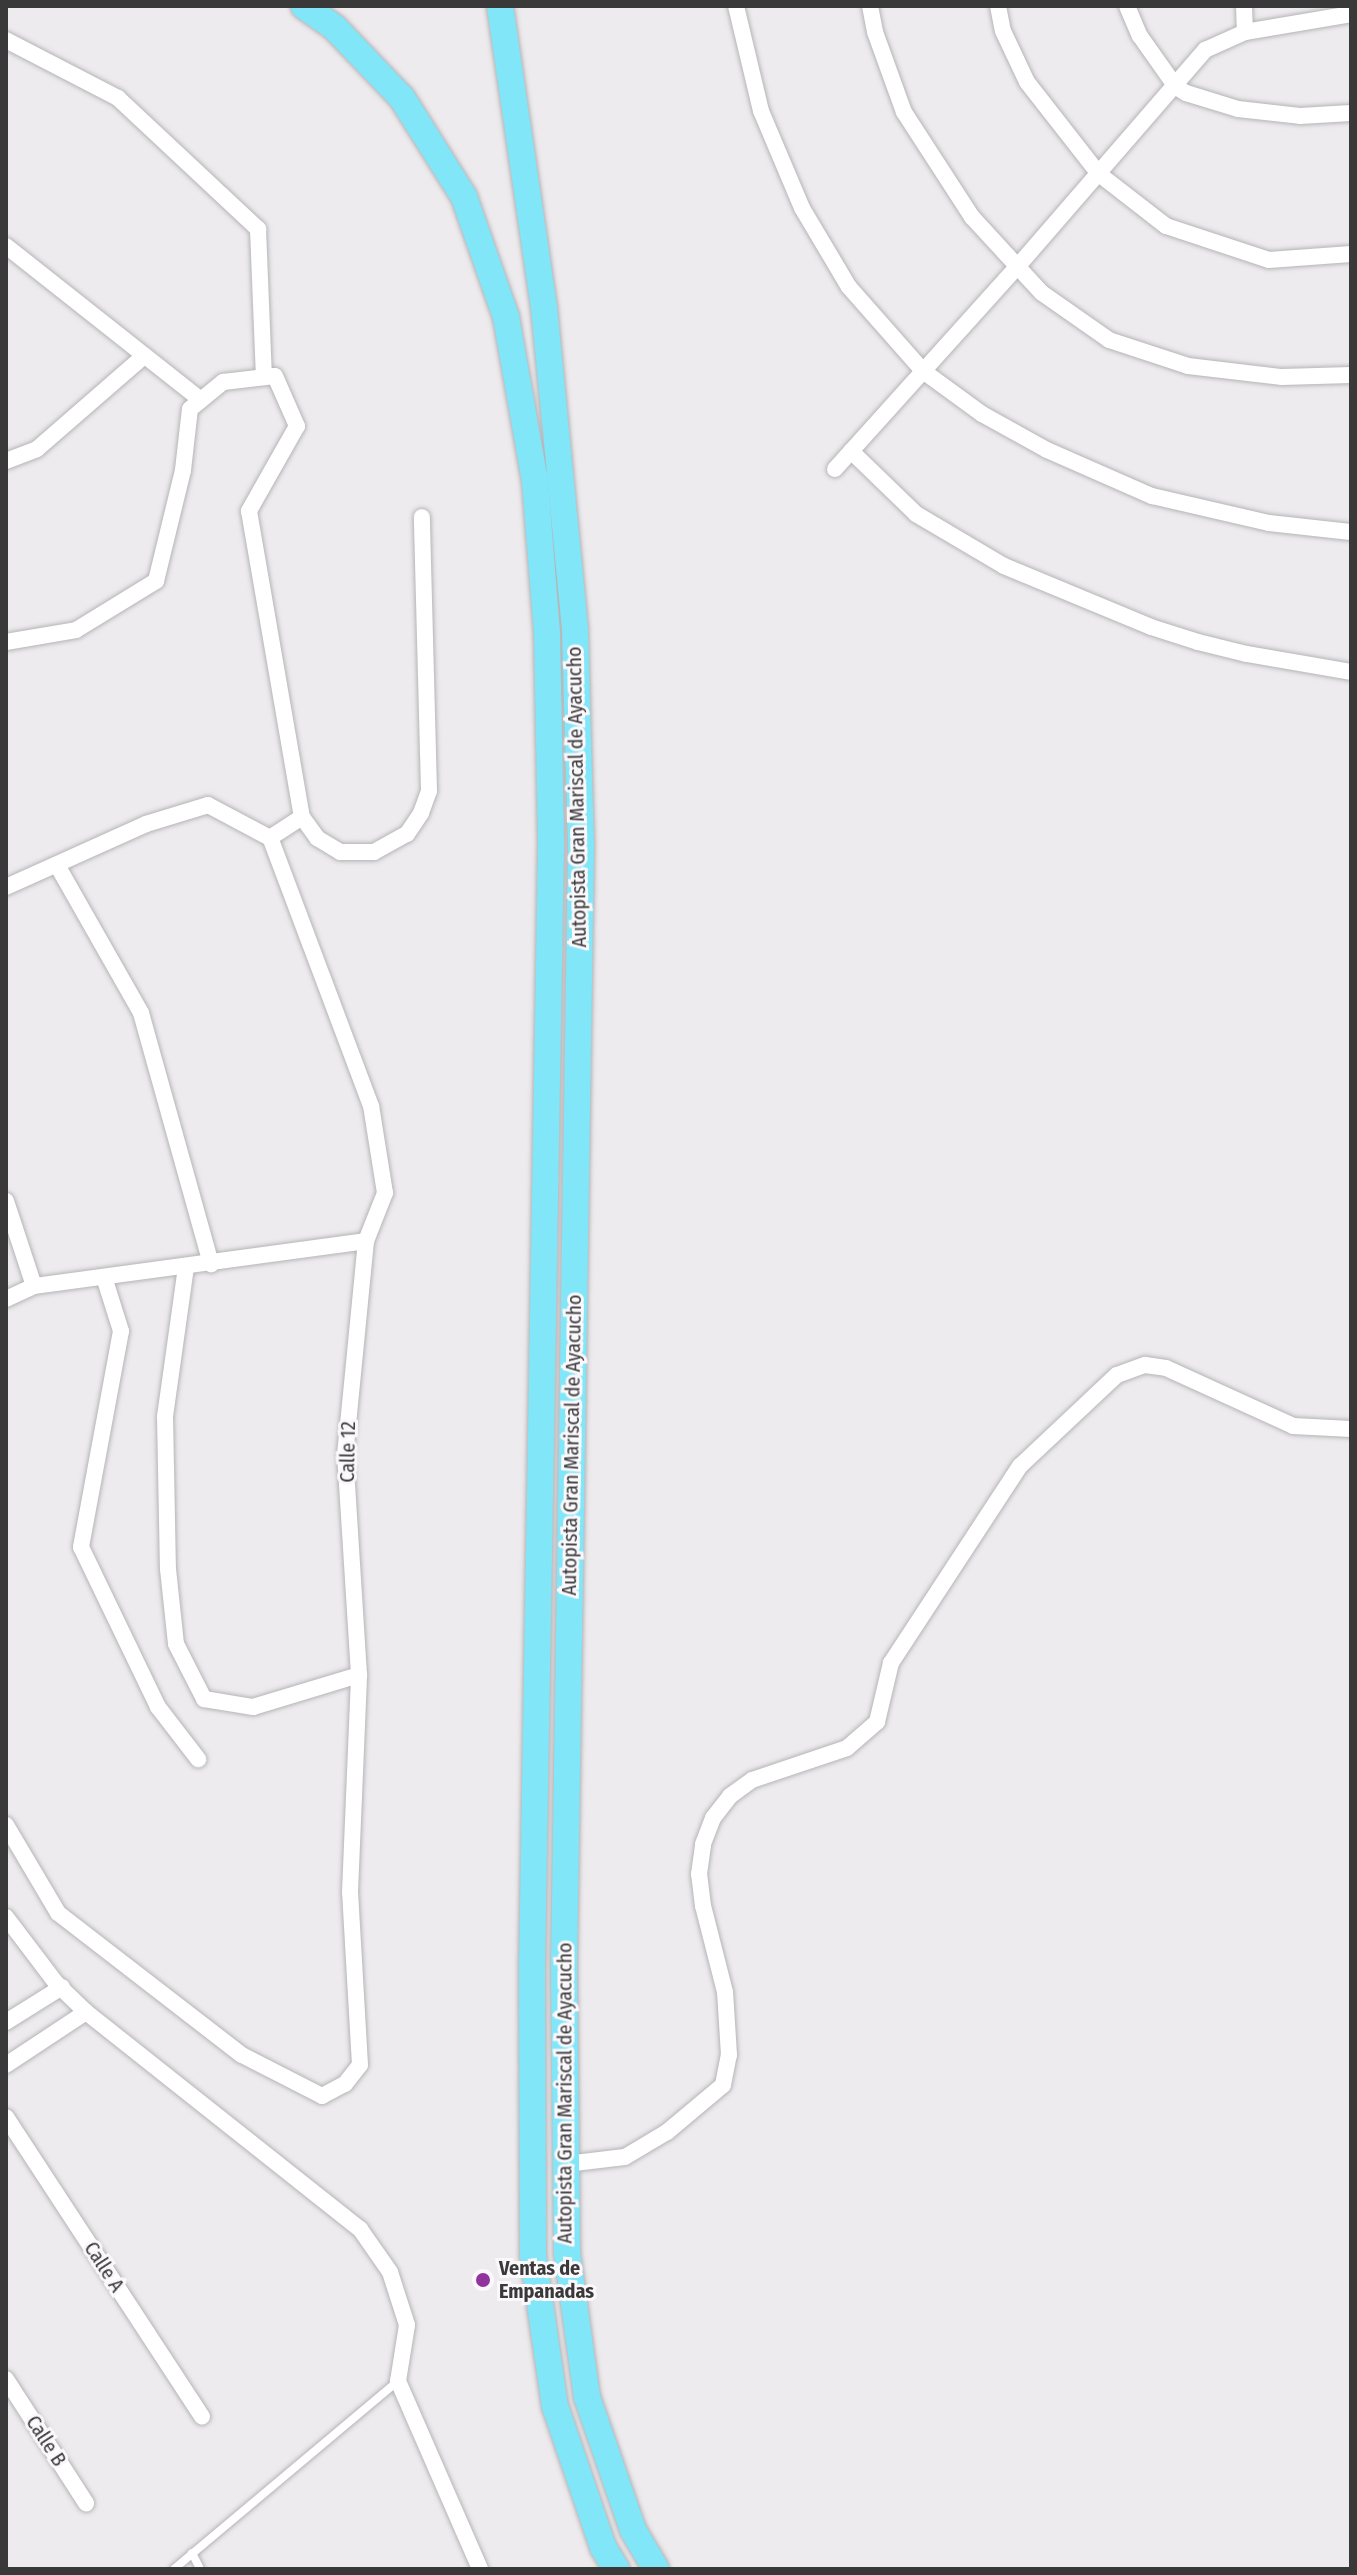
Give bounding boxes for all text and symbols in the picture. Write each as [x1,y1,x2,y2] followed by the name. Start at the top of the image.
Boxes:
[562,646,592,948] street label: Autopista Gran Mariscal de Ayacucho
[557,1294,587,1596] street label: Autopista Gran Mariscal de Ayacucho
[335,1421,361,1483] street label: Calle 12
[553,1943,577,2243] street label: Autopista Gran Mariscal de Ayacucho
[79,2237,129,2297] street label: Calle A
[499,2256,594,2303] place label: Ventas de Empanadas
[474,2271,492,2289] marker: Ventas de Empanadas
[21,2411,71,2471] street label: Calle B

